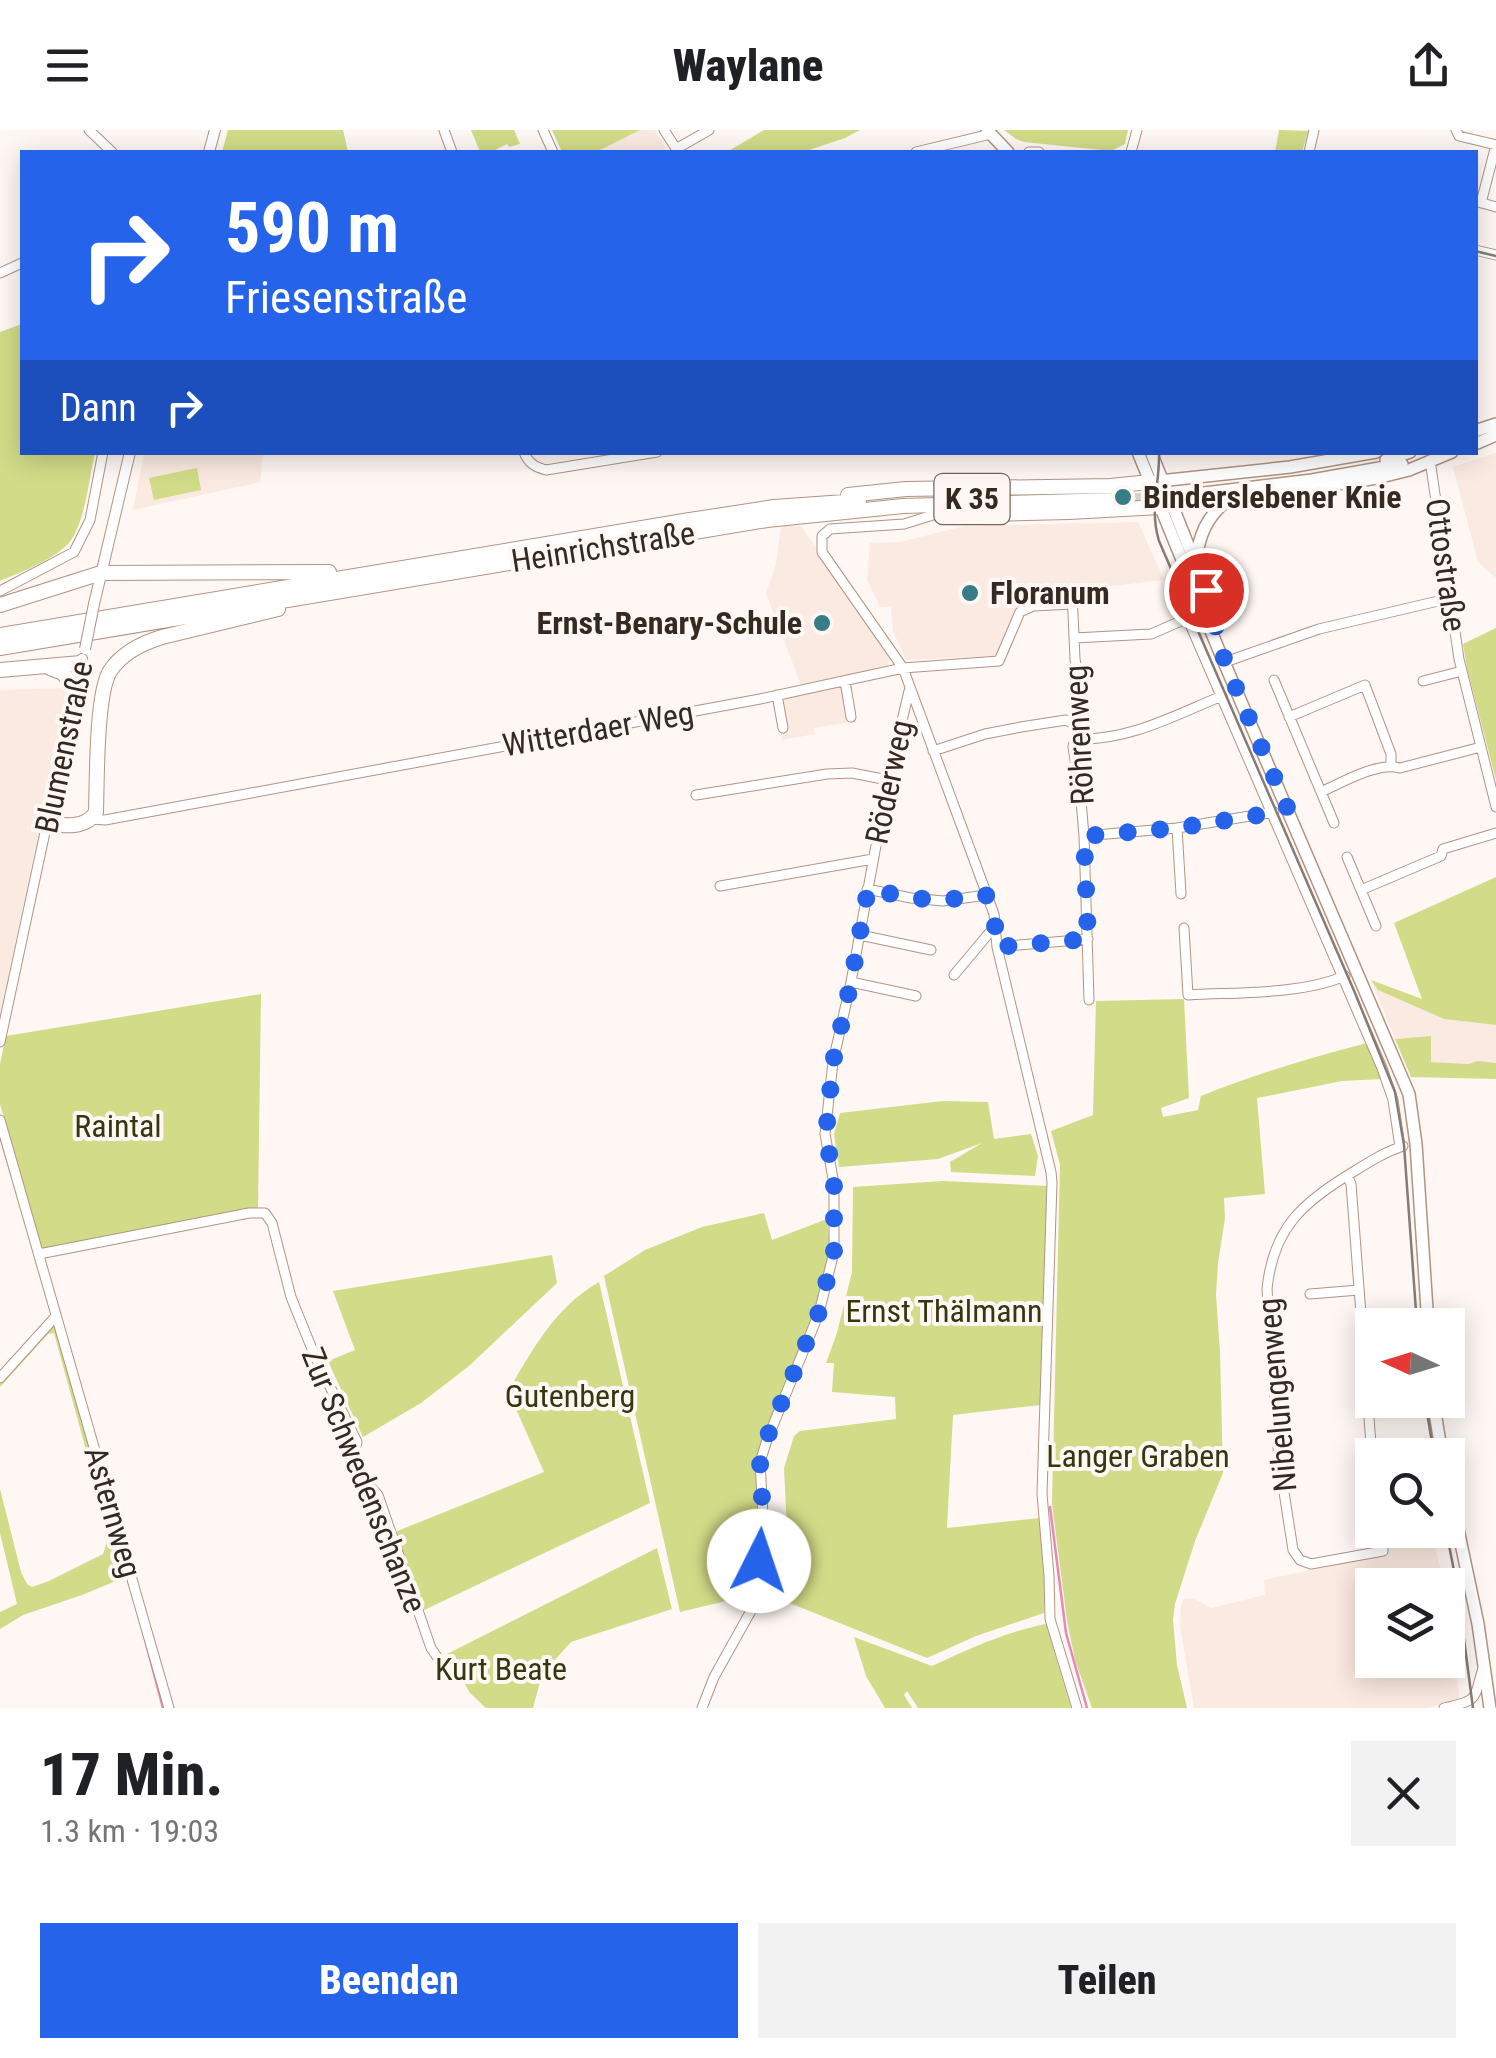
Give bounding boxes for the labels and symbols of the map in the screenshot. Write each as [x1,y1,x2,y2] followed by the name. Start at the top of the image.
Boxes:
[934,474,1010,524] road number: K 35
[1143,478,1401,516] place label: Binderslebener Knie
[1112,486,1134,508] marker: Binderslebener Knie
[1418,496,1474,634] street label: Ottostraße
[509,514,697,580] street label: Heinrichstraße
[1164,548,1249,633] pin
[990,574,1110,612] place label: Floranum
[959,582,981,604] marker: Floranum
[536,604,802,642] place label: Ernst-Benary-Schule
[811,612,833,634] marker: Ernst-Benary-Schule
[27,657,101,837] street label: Blumenstraße
[1056,664,1102,806] street label: Röhrenweg
[500,694,696,764] street label: Witterdaer Weg
[857,717,921,847] street label: Röderweg
[74,1107,162,1145] park label: Raintal
[845,1292,1043,1330] park label: Ernst Thälmann
[1250,1297,1304,1493] street label: Nibelungenweg
[1355,1308,1465,1418] north arrow
[293,1342,435,1618] street label: Zur Schwedenschanze
[505,1377,635,1415] park label: Gutenberg
[1046,1437,1230,1475] park label: Langer Graben
[76,1442,150,1582] street label: Asternweg
[707,1509,811,1613] position arrow
[435,1650,567,1688] park label: Kurt Beate

